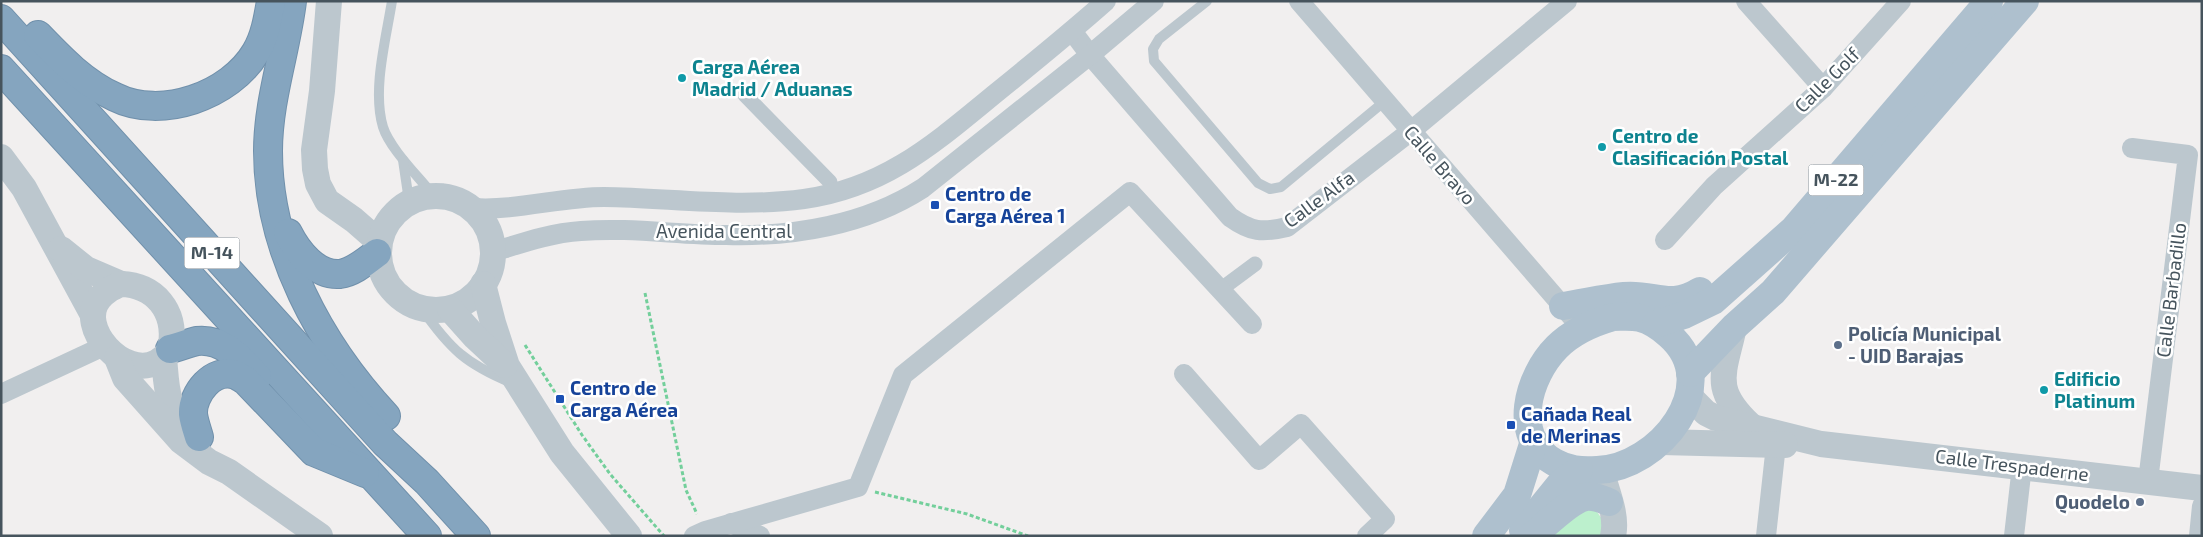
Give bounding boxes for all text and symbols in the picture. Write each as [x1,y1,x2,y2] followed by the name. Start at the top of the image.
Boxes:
[1789,42,1864,117] street label: Calle Golf
[692,55,853,100] place label: Carga Aérea Madrid / Aduanas
[676,72,688,84] marker: Carga Aérea Madrid / Aduanas
[1400,120,1481,209] street label: Calle Bravo
[1612,124,1789,169] place label: Centro de Clasificación Postal
[1596,141,1608,153] marker: Centro de Clasificación Postal
[1808,164,1864,196] road number: M-22
[1279,165,1358,232] street label: Calle Alfa
[945,182,1065,227] place label: Centro de Carga Aérea 1
[929,199,941,211] marker: Centro de Carga Aérea 1
[656,219,792,242] street label: Avenida Central
[2151,221,2190,359] street label: Calle Barbadillo
[184,238,240,268] road number: M-14
[1848,322,2002,367] place label: Policía Municipal - UID Barajas
[1832,339,1844,351] marker: Policía Municipal - UID Barajas
[2054,367,2135,412] place label: Edificio Platinum
[570,376,678,421] place label: Centro de Carga Aérea
[2038,384,2050,396] marker: Edificio Platinum
[554,393,566,405] marker: Centro de Carga Aérea
[1521,402,1632,447] place label: Cañada Real de Merinas
[1505,419,1517,431] marker: Cañada Real de Merinas
[1934,444,2090,485] street label: Calle Trespaderne
[2055,490,2130,514] place label: Quodelo
[2134,496,2146,508] marker: Quodelo

